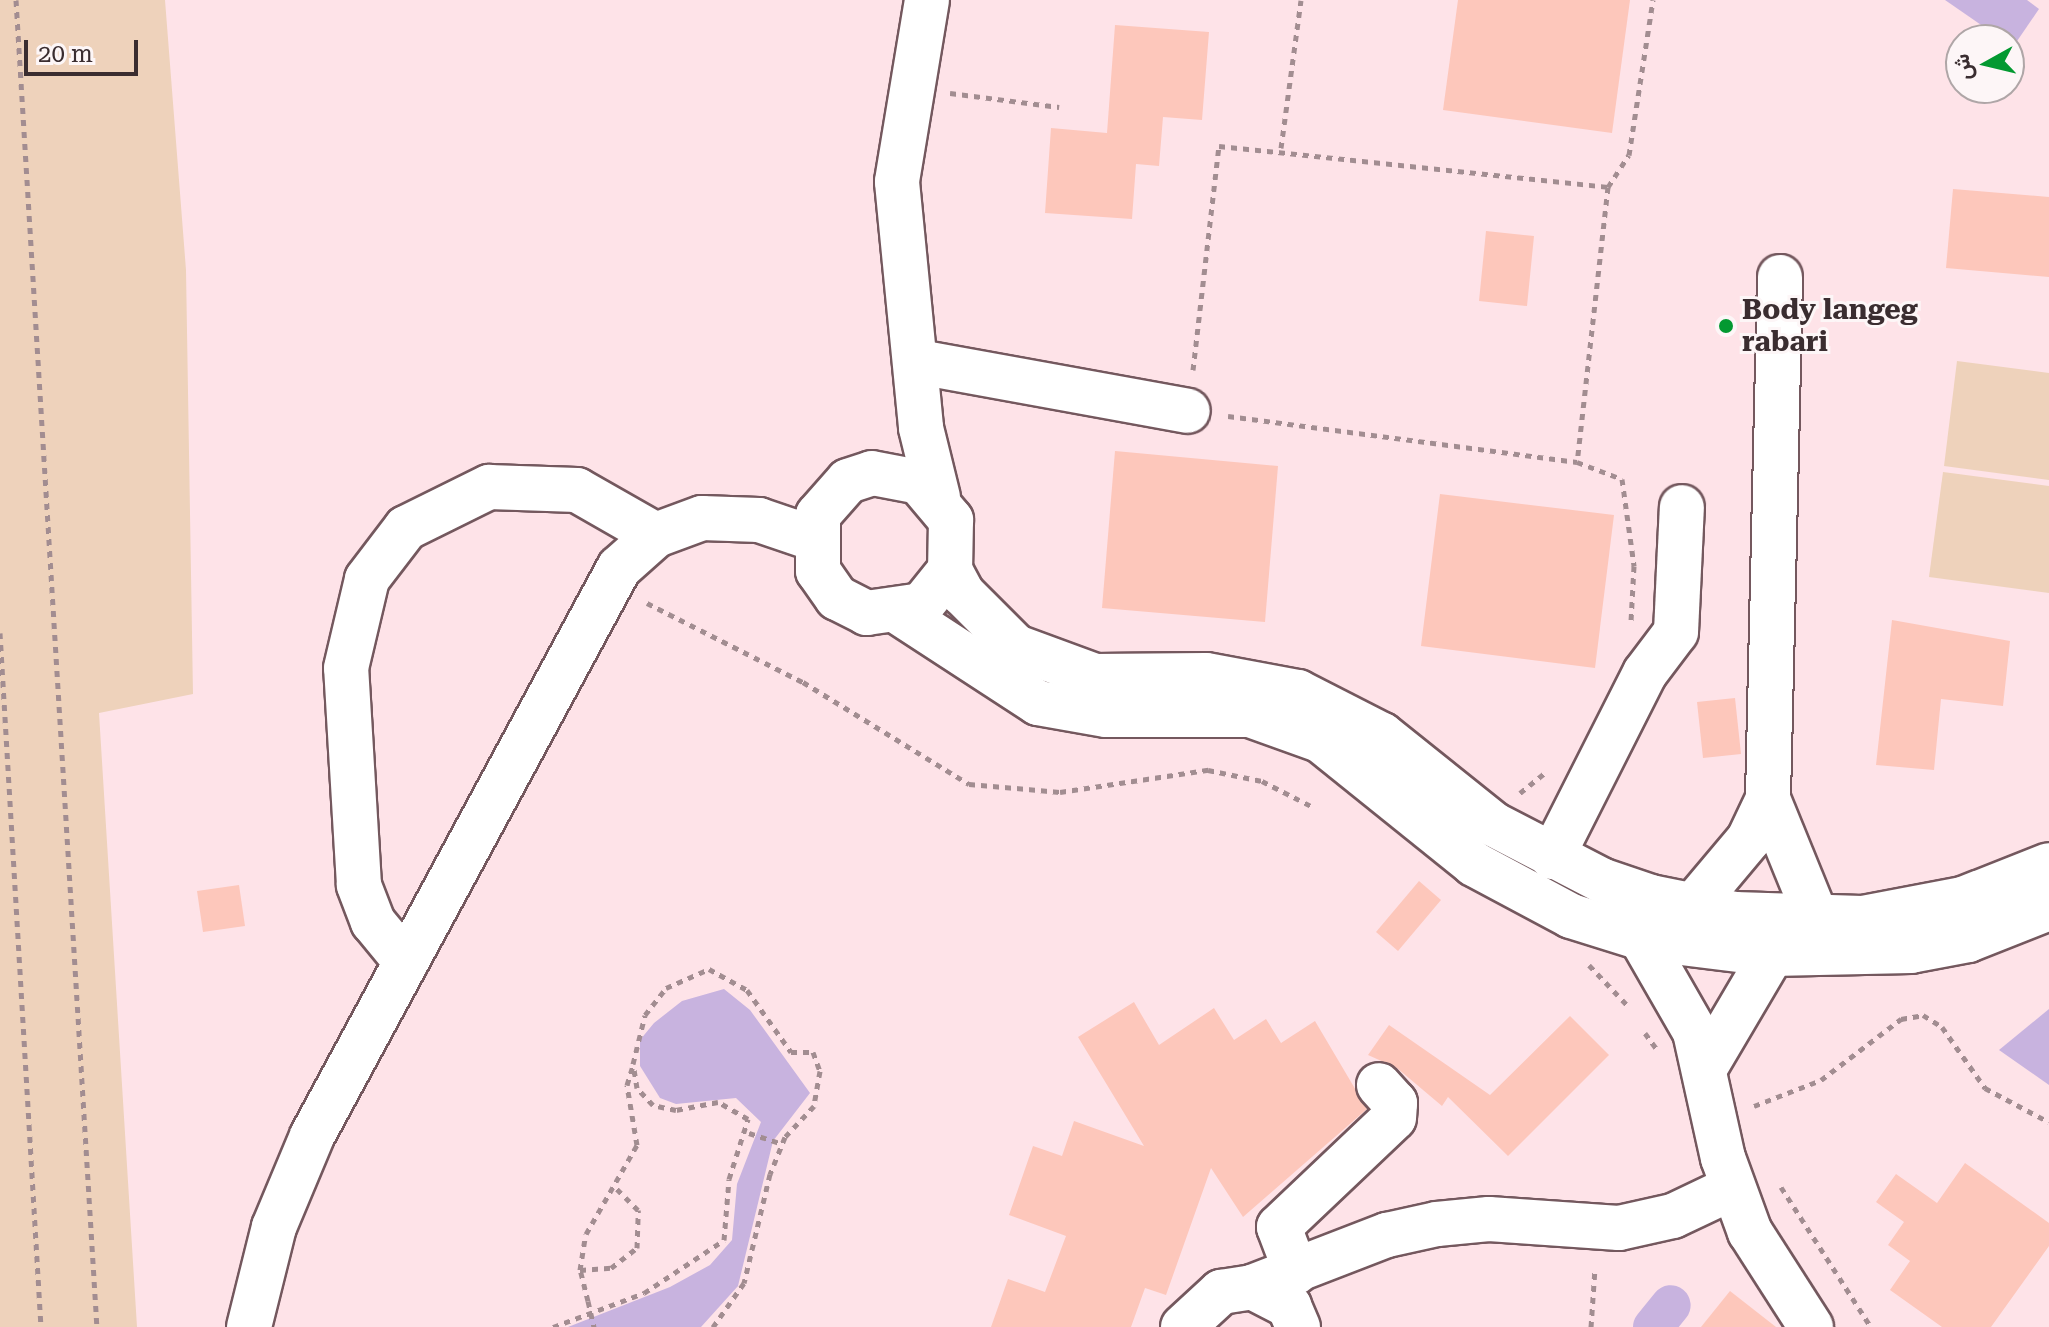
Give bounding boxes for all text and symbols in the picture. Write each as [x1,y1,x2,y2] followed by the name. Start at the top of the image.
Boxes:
[28,24,142,74] scale bar
[1945,24,2025,104] north arrow
[38,40,93,68] text: 20 m
[1949,52,1977,82] text: ش
[1742,293,1918,359] place label: Body langeg rabari
[1717,317,1735,335] marker: Body langeg rabari

